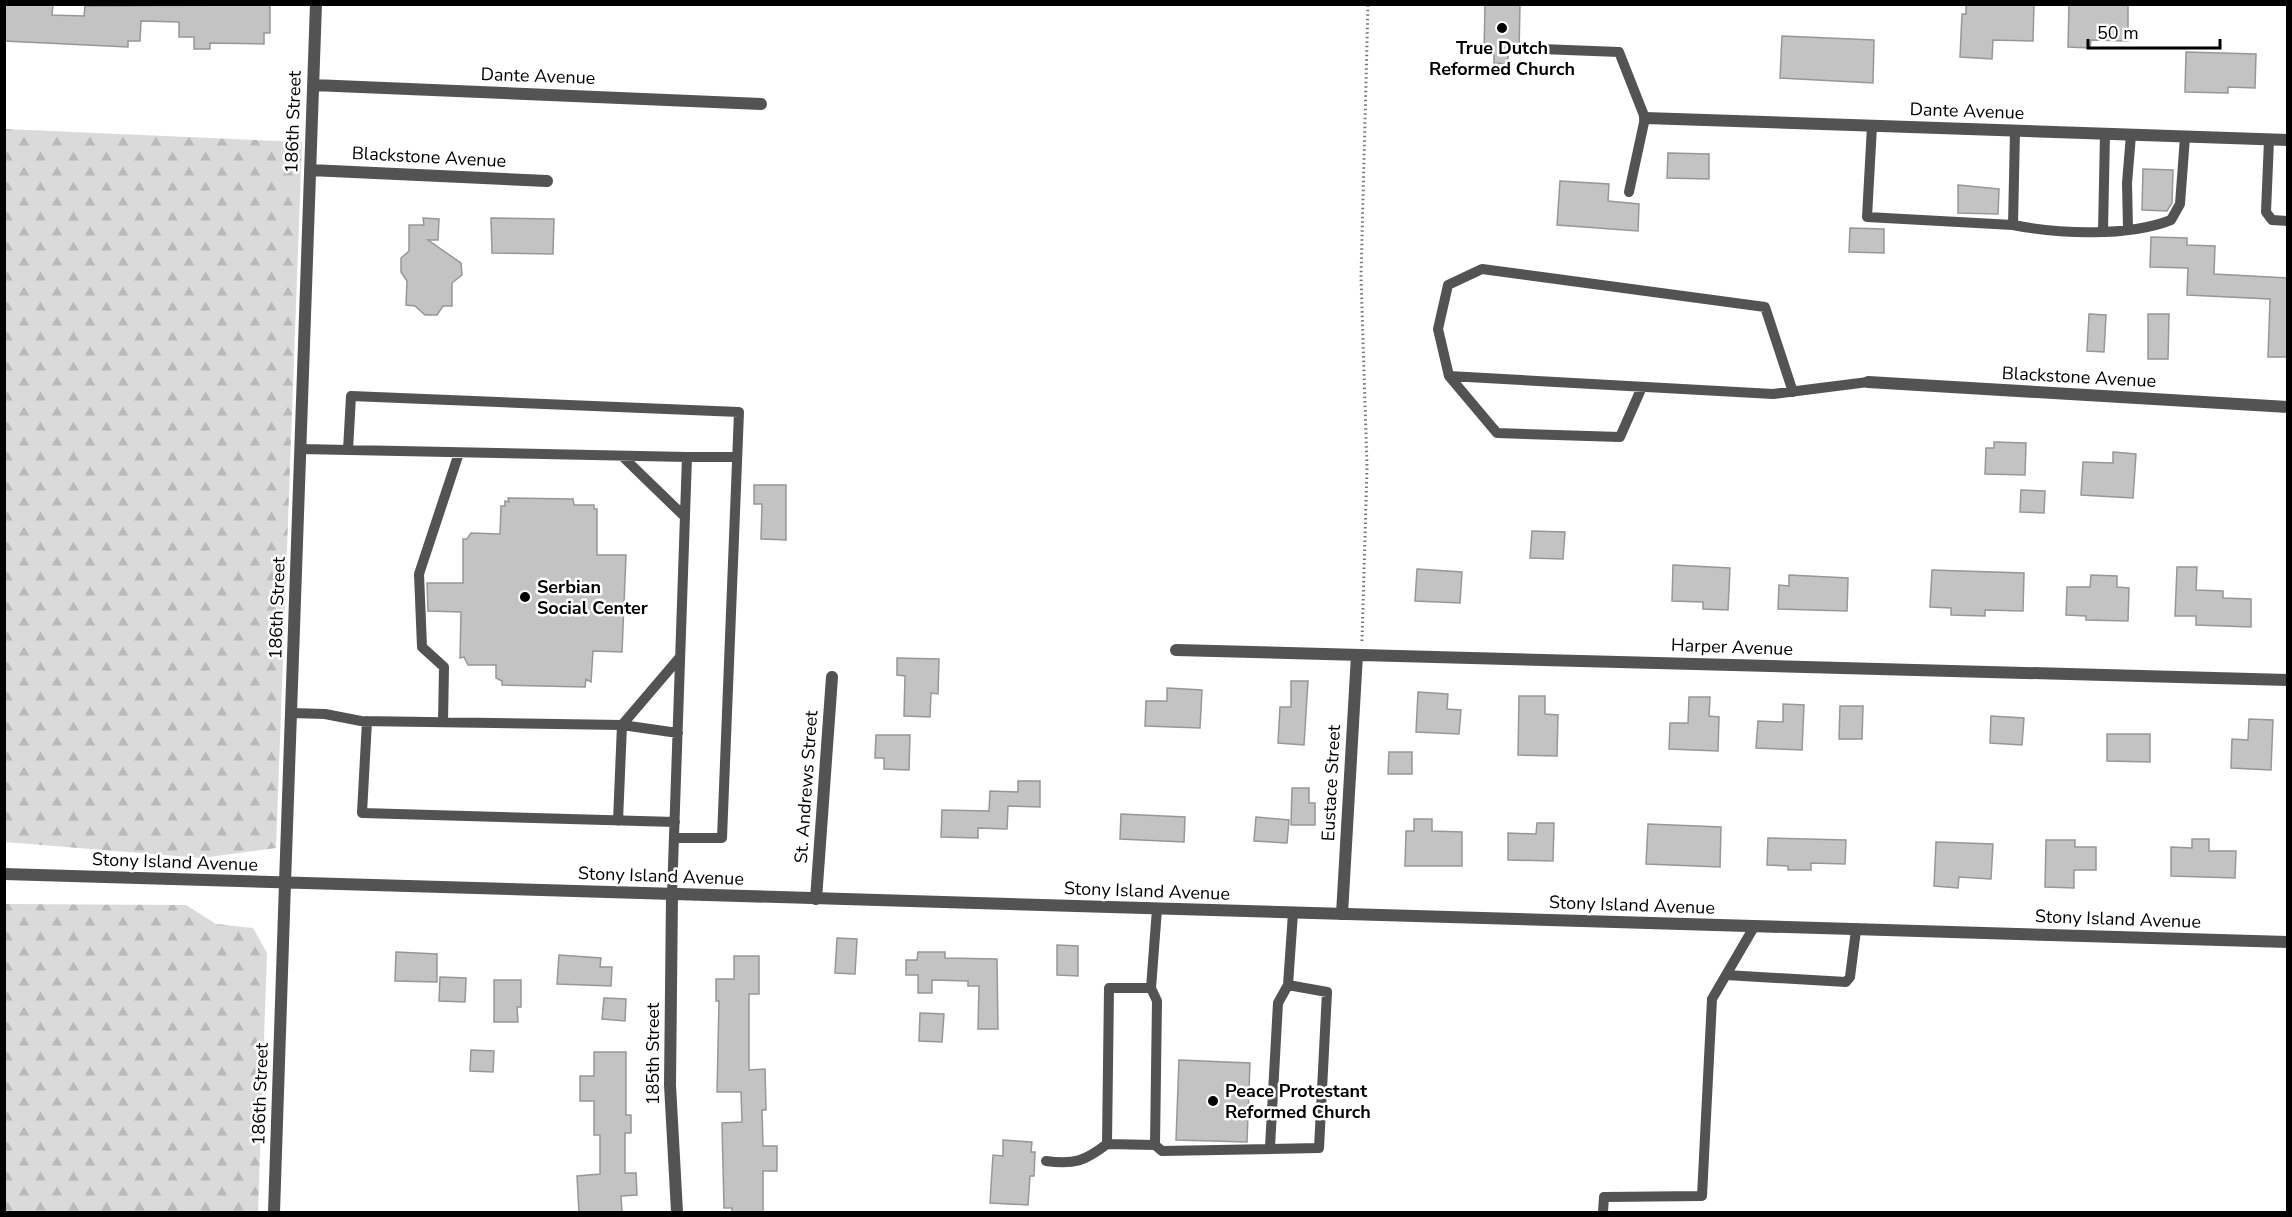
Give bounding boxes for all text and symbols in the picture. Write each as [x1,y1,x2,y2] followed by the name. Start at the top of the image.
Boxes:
[2088,12,2220,50] scale bar
[1495,21,1509,35] marker: True Dutch Reformed Church
[2097,21,2139,45] text: 50 m
[1429,36,1575,81] place label: True Dutch Reformed Church
[480,62,596,90] street label: Dante Avenue
[279,70,307,174] street label: 186th Street
[1909,97,2025,125] street label: Dante Avenue
[351,141,507,173] street label: Blackstone Avenue
[2001,361,2157,393] street label: Blackstone Avenue
[263,556,291,660] street label: 186th Street
[537,575,648,620] place label: Serbian Social Center
[518,590,532,604] marker: Serbian Social Center
[1671,633,1793,661] street label: Harper Avenue
[789,709,823,864] street label: St. Andrews Street
[1316,724,1346,842] street label: Eustace Street
[92,847,258,877] street label: Stony Island Avenue
[578,861,744,891] street label: Stony Island Avenue
[1064,876,1230,906] street label: Stony Island Avenue
[1549,890,1715,920] street label: Stony Island Avenue
[2035,904,2201,934] street label: Stony Island Avenue
[641,1002,665,1105] street label: 185th Street
[246,1042,274,1146] street label: 186th Street
[1225,1079,1371,1124] place label: Peace Protestant Reformed Church
[1206,1094,1220,1108] marker: Peace Protestant Reformed Church

